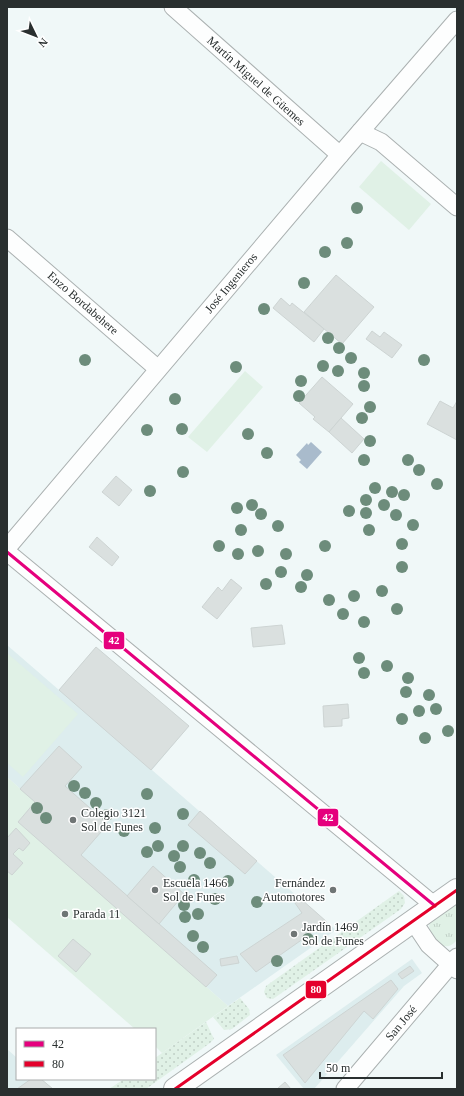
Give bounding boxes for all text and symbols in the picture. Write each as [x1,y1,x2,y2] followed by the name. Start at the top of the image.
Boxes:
[16,16,56,56] north arrow
[204,33,308,129] street label: Martín Miguel de Güemes
[36,36,50,50] text: N
[202,250,260,316] street label: José Ingenieros
[45,269,121,337] street label: Enzo Bordabehere
[103,631,125,650] line badge: 42
[109,634,120,646] text: 42
[81,806,146,834] place label: Colegio 3121 Sol de Funes
[317,808,339,827] line badge: 42
[323,811,334,823] text: 42
[68,815,78,825] marker: Colegio 3121 Sol de Funes
[163,876,227,904] place label: Escuela 1466 Sol de Funes
[262,876,325,904] place label: Fernández Automotores
[150,885,160,895] marker: Escuela 1466 Sol de Funes
[328,885,338,895] marker: Fernández Automotores
[73,907,120,921] place label: Parada 11
[60,909,70,919] marker: Parada 11
[302,920,364,948] place label: Jardín 1469 Sol de Funes
[289,929,299,939] marker: Jardín 1469 Sol de Funes
[305,980,327,999] line badge: 80
[311,983,322,995] text: 80
[382,1003,420,1043] street label: San José
[16,1028,156,1080] legend
[52,1037,64,1051] text: 42
[320,1054,442,1080] scale bar
[52,1057,64,1071] text: 80
[326,1061,351,1075] text: 50 m

